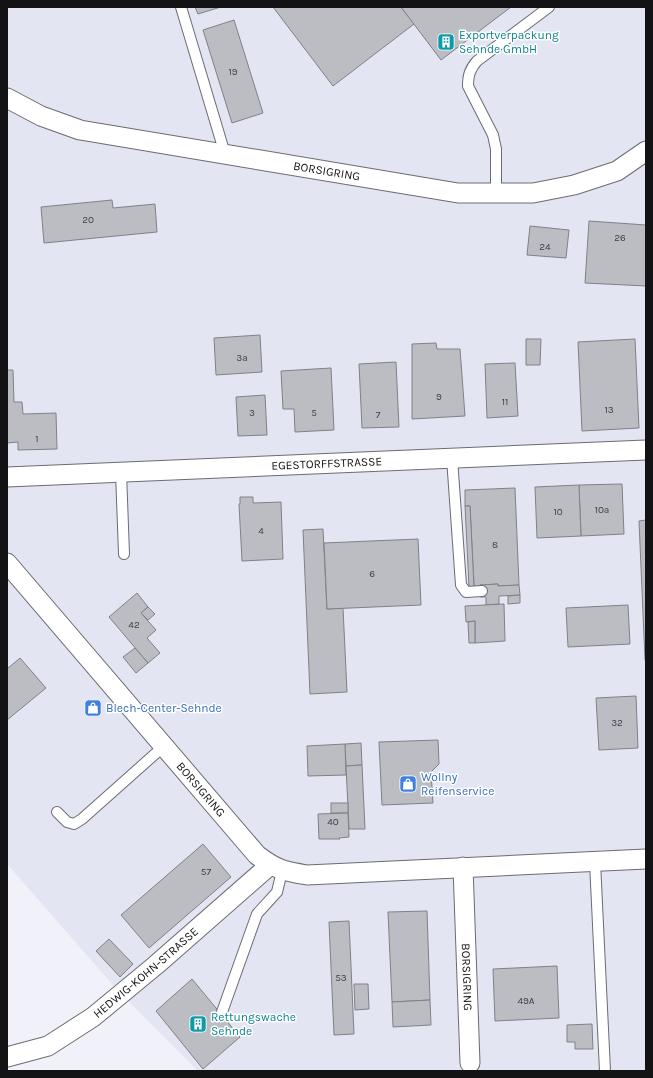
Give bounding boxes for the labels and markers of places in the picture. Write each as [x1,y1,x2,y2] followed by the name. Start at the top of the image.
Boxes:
[459,28,559,56] place label: Exportverpackung Sehnde GmbH
[436,32,456,52] building icon: Exportverpackung Sehnde GmbH
[83,698,103,718] shop icon: Blech-Center-Sehnde
[106,701,222,715] place label: Blech-Center-Sehnde
[421,770,494,798] place label: Wollny Reifenservice
[398,774,418,794] shop icon: Wollny Reifenservice
[211,1010,296,1038] place label: Rettungswache Sehnde
[188,1014,208,1034] building icon: Rettungswache Sehnde

